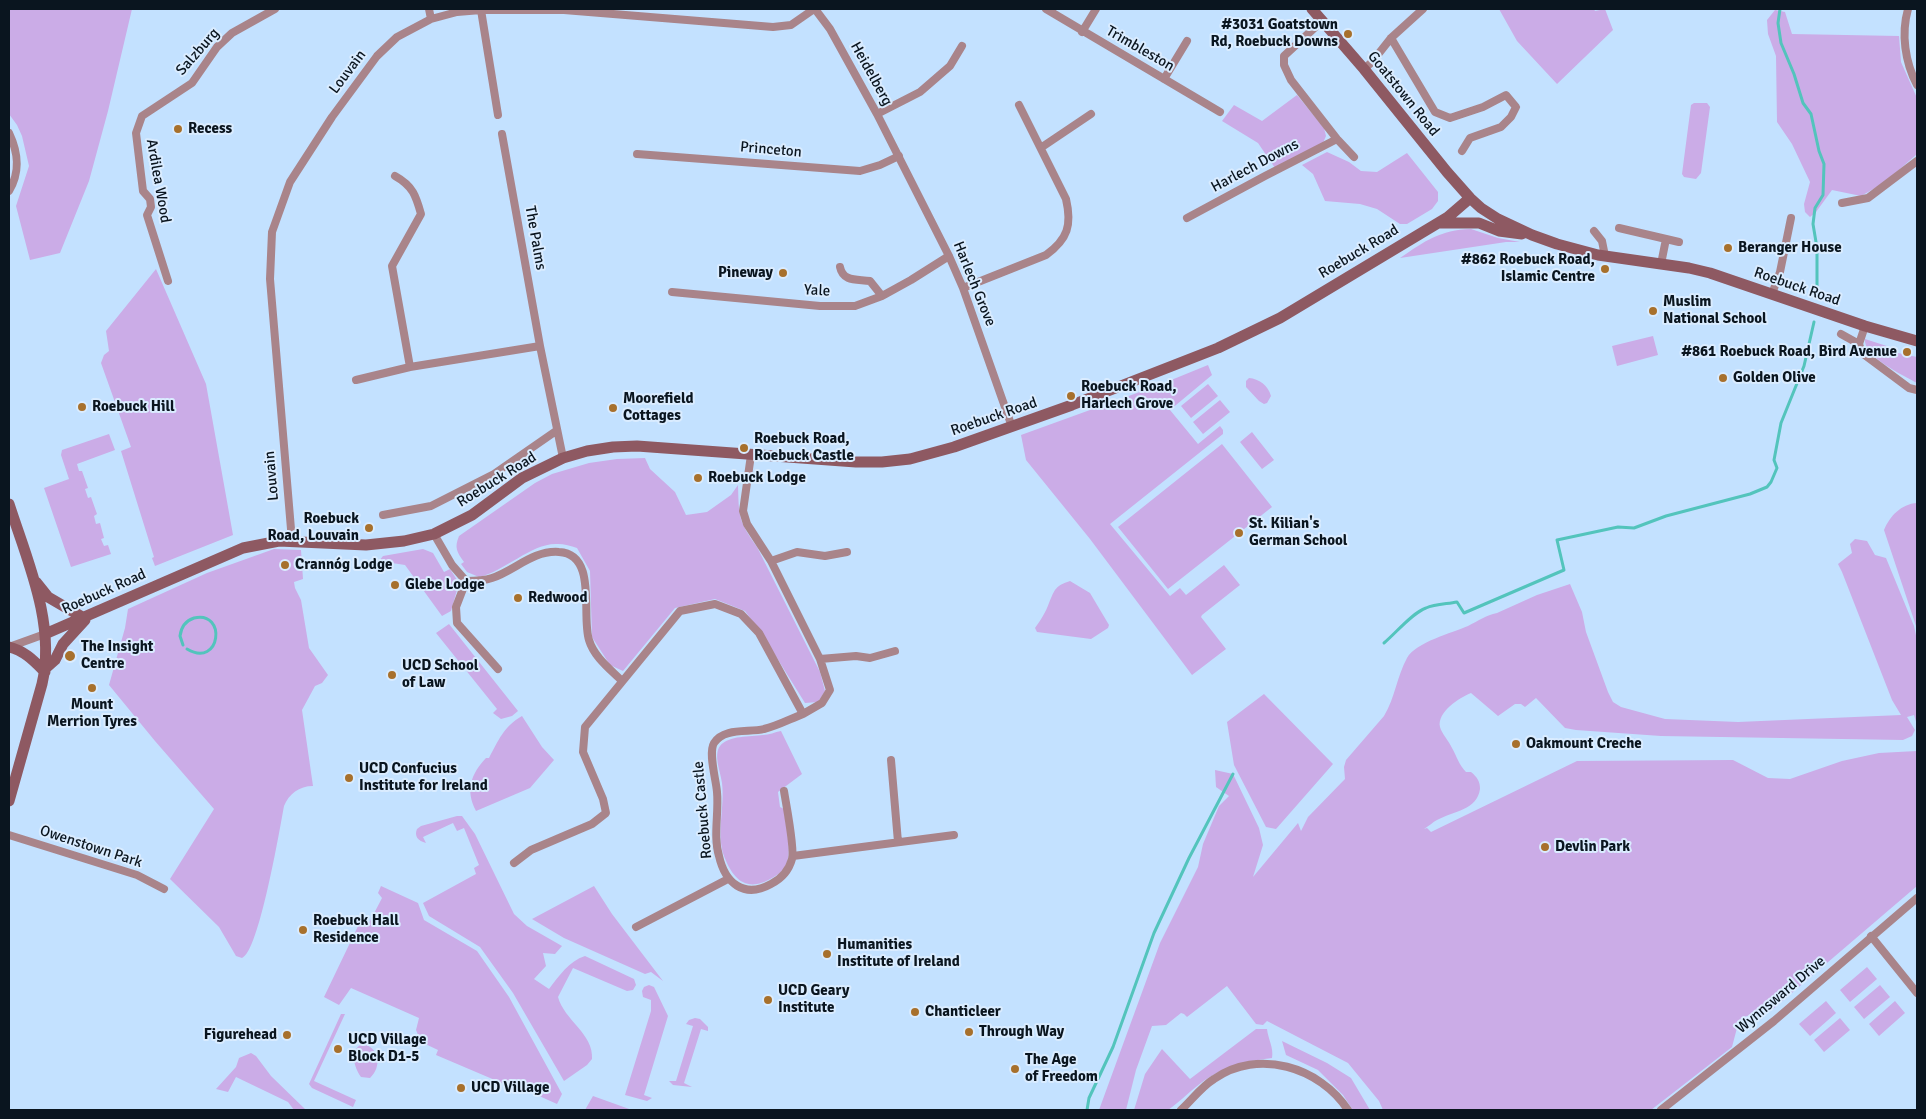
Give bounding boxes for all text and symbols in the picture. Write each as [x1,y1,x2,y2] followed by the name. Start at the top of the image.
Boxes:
[1210,16,1338,51] place label: #3031 Goatstown Rd, Roebuck Downs
[1103,22,1177,76] street label: Trimbleston
[173,25,223,79] street label: Salzburg
[1342,28,1354,40] marker: #3031 Goatstown Rd, Roebuck Downs
[846,39,896,109] street label: Heidelberg
[326,47,370,97] street label: Louvain
[1363,48,1443,140] street label: Goatstown Road
[188,120,232,138] place label: Recess
[172,123,184,135] marker: Recess
[1208,135,1302,197] street label: Harlech Downs
[142,138,174,224] street label: Ardilea Wood
[739,138,803,162] street label: Princeton
[520,204,550,272] street label: The Palms
[1316,221,1402,283] street label: Roebuck Road
[949,239,999,329] street label: Harlech Grove
[1738,239,1842,257] place label: Beranger House
[1722,242,1734,254] marker: Beranger House
[1461,251,1595,286] place label: #862 Roebuck Road, Islamic Centre
[1599,263,1611,275] marker: #862 Roebuck Road, Islamic Centre
[718,264,773,282] place label: Pineway
[1751,264,1843,310] street label: Roebuck Road
[777,267,789,279] marker: Pineway
[803,281,831,301] street label: Yale
[1663,293,1767,328] place label: Muslim National School
[1647,305,1659,317] marker: Muslim National School
[1681,343,1897,361] place label: #861 Roebuck Road, Bird Avenue
[1901,346,1913,358] marker: #861 Roebuck Road, Bird Avenue
[1733,369,1816,387] place label: Golden Olive
[1717,372,1729,384] marker: Golden Olive
[1081,378,1177,413] place label: Roebuck Road, Harlech Grove
[623,390,694,425] place label: Moorefield Cottages
[1065,390,1077,402] marker: Roebuck Road, Harlech Grove
[948,394,1040,440] street label: Roebuck Road
[92,398,175,416] place label: Roebuck Hill
[76,401,88,413] marker: Roebuck Hill
[607,402,619,414] marker: Moorefield Cottages
[754,430,854,465] place label: Roebuck Road, Roebuck Castle
[738,442,750,454] marker: Roebuck Road, Roebuck Castle
[454,448,540,512] street label: Roebuck Road
[261,450,283,502] street label: Louvain
[708,469,806,487] place label: Roebuck Lodge
[692,472,704,484] marker: Roebuck Lodge
[267,510,359,545] place label: Roebuck Road, Louvain
[1249,515,1348,550] place label: St. Kilian's German School
[363,522,375,534] marker: Roebuck Road, Louvain
[1233,527,1245,539] marker: St. Kilian's German School
[295,556,392,574] place label: Crannóg Lodge
[279,559,291,571] marker: Crannóg Lodge
[59,565,149,619] street label: Roebuck Road
[405,576,485,594] place label: Glebe Lodge
[389,579,401,591] marker: Glebe Lodge
[528,589,587,607] place label: Redwood
[512,592,524,604] marker: Redwood
[81,638,153,673] place label: The Insight Centre
[63,649,77,663] marker: The Insight Centre
[402,657,478,692] place label: UCD School of Law
[386,669,398,681] marker: UCD School of Law
[86,682,98,694] marker: Mount Merrion Tyres
[47,696,137,731] place label: Mount Merrion Tyres
[1526,735,1642,753] place label: Oakmount Creche
[1510,738,1522,750] marker: Oakmount Creche
[359,760,488,795] place label: UCD Confucius Institute for Ireland
[690,760,716,860] street label: Roebuck Castle
[343,772,355,784] marker: UCD Confucius Institute for Ireland
[37,822,145,872] street label: Owenstown Park
[1555,838,1630,856] place label: Devlin Park
[1539,841,1551,853] marker: Devlin Park
[313,912,399,947] place label: Roebuck Hall Residence
[297,924,309,936] marker: Roebuck Hall Residence
[837,936,960,971] place label: Humanities Institute of Ireland
[821,948,833,960] marker: Humanities Institute of Ireland
[1733,952,1829,1038] street label: Wynnsward Drive
[778,982,849,1017] place label: UCD Geary Institute
[762,994,774,1006] marker: UCD Geary Institute
[925,1003,1001,1021] place label: Chanticleer
[909,1006,921,1018] marker: Chanticleer
[979,1023,1064,1041] place label: Through Way
[204,1026,277,1044] place label: Figurehead
[963,1026,975,1038] marker: Through Way
[281,1029,293,1041] marker: Figurehead
[348,1031,426,1066] place label: UCD Village Block D1-5
[332,1043,344,1055] marker: UCD Village Block D1-5
[1025,1051,1098,1086] place label: The Age of Freedom
[1009,1063,1021,1075] marker: The Age of Freedom
[471,1079,549,1097] place label: UCD Village
[455,1082,467,1094] marker: UCD Village

